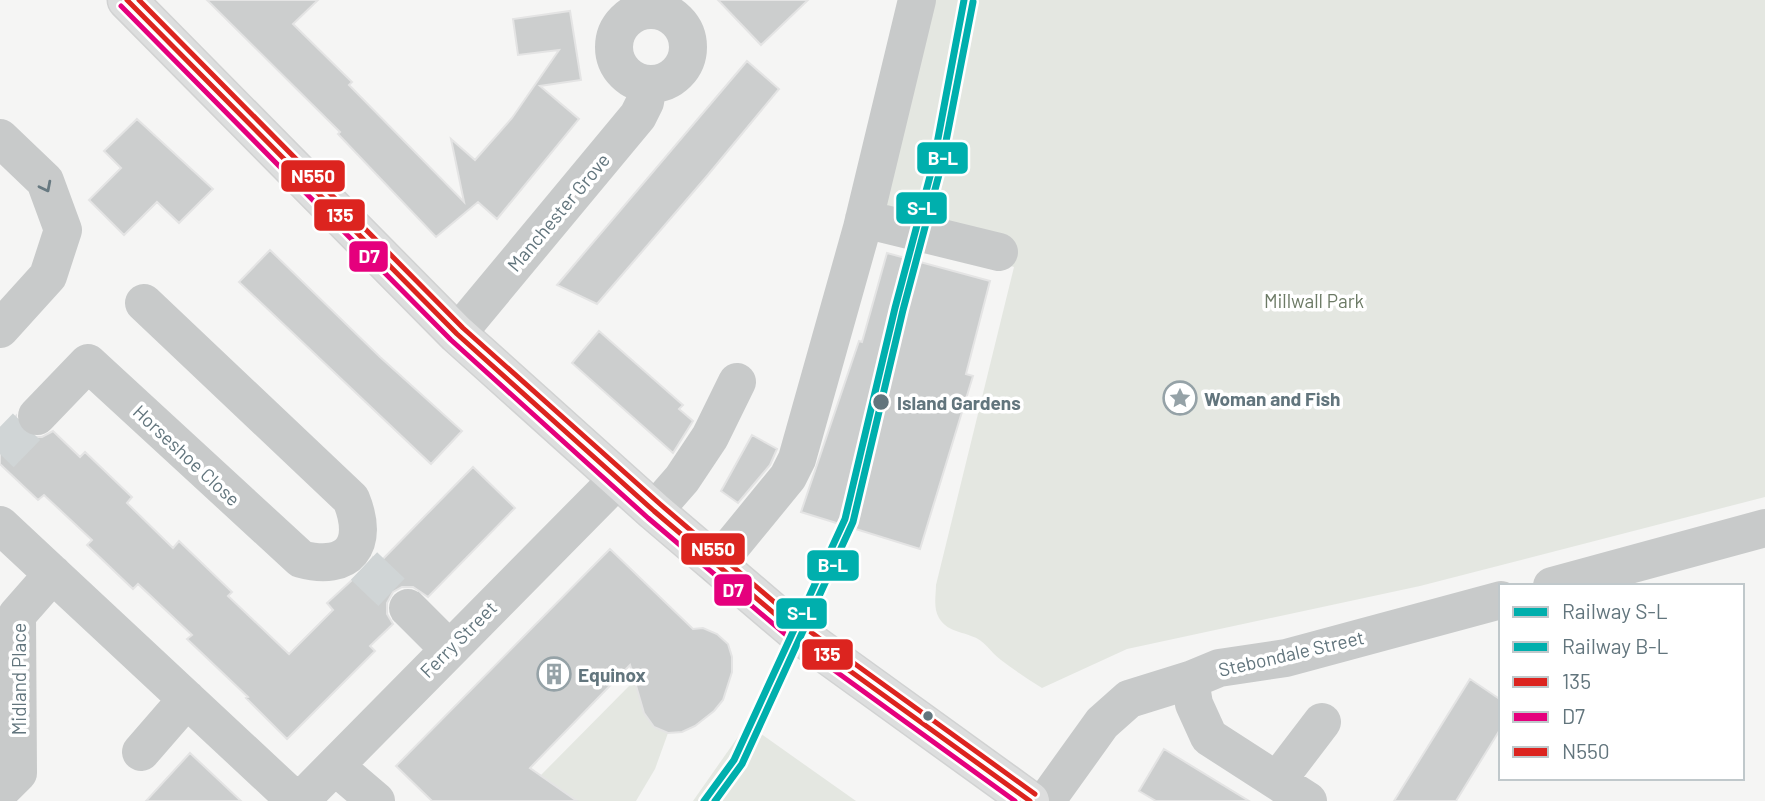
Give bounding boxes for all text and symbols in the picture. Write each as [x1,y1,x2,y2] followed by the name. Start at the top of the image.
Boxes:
[916,141,969,175] line badge: B-L
[928,146,958,169] text: B-L
[502,148,614,276] street label: Manchester Grove
[280,159,346,193] line badge: N550
[291,164,335,187] text: N550
[37,180,51,193] one-way arrow
[895,191,948,225] line badge: S-L
[907,196,937,219] text: S-L
[313,198,366,232] line badge: 135
[326,203,354,226] text: 135
[348,240,389,273] line badge: D7
[358,244,380,267] text: D7
[1264,289,1364,312] park label: Millwall Park
[1161,379,1199,417] place icon: Woman and Fish
[1204,387,1341,410] place label: Woman and Fish
[897,391,1021,414] place label: Island Gardens
[871,392,891,412] marker: Island Gardens
[129,400,245,510] street label: Horseshoe Close
[680,532,746,566] line badge: N550
[691,537,735,560] text: N550
[806,549,860,582] line badge: B-L
[818,553,848,576] text: B-L
[713,573,753,607] line badge: D7
[722,578,744,601] text: D7
[1499,584,1744,780] legend
[415,596,501,682] street label: Ferry Street
[775,597,828,630] line badge: S-L
[1562,598,1668,623] text: Railway S-L
[787,601,817,624] text: S-L
[7,623,30,735] street label: Midland Place
[1216,625,1366,681] street label: Stebondale Street
[1562,633,1669,658] text: Railway B-L
[801,638,854,671] line badge: 135
[813,642,841,665] text: 135
[535,655,573,693] building icon: Equinox
[578,663,646,686] place label: Equinox
[1562,668,1591,693] text: 135
[1562,703,1585,728] text: D7
[921,709,935,723] unlabelled marker
[1562,738,1610,763] text: N550

